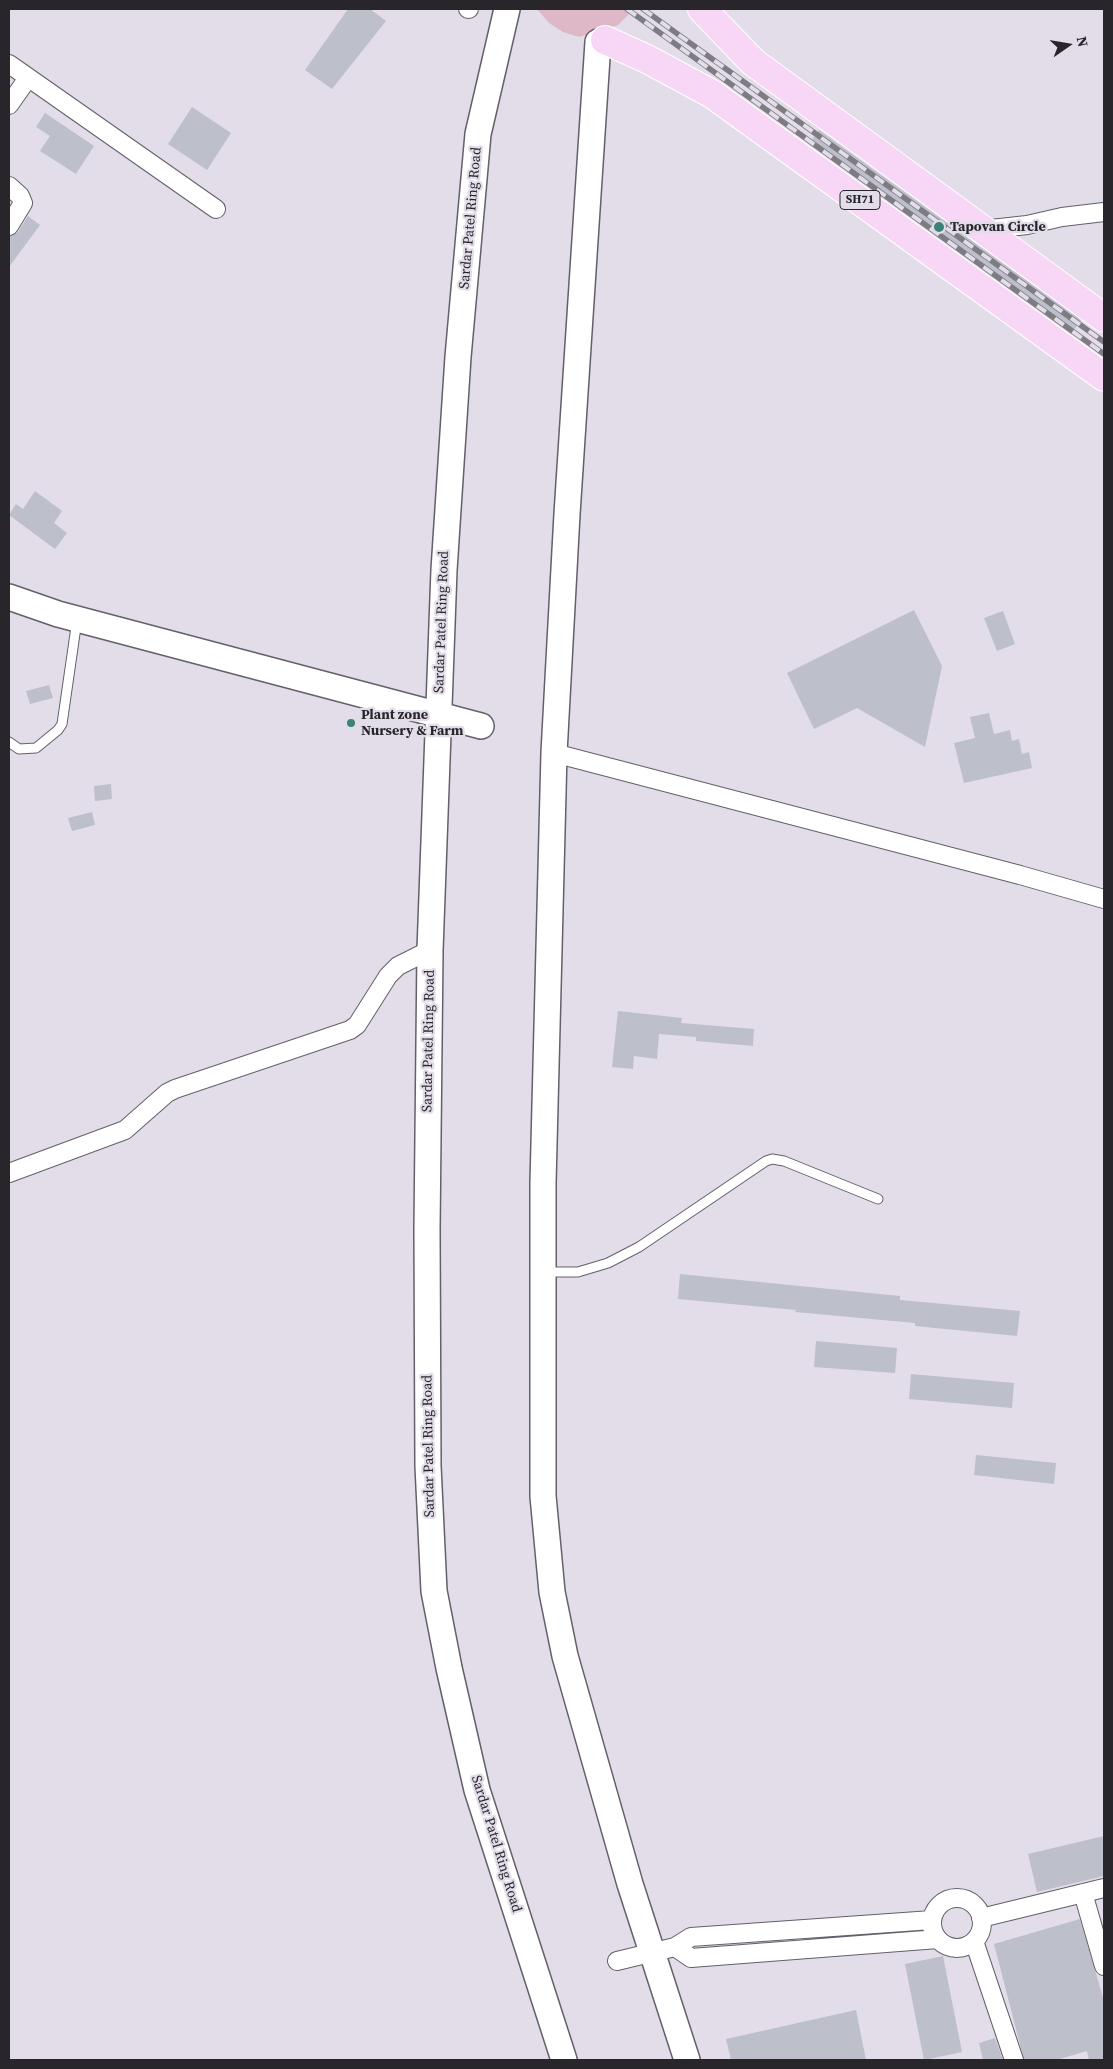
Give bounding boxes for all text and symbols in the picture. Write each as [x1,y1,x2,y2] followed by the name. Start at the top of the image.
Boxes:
[1043,20,1093,70] north arrow
[1072,34,1094,49] text: N
[456,146,486,290] street label: Sardar Patel Ring Road
[840,190,880,210] road number: SH71
[950,219,1046,235] place label: Tapovan Circle
[932,220,946,234] marker: Tapovan Circle
[431,551,453,693] street label: Sardar Patel Ring Road
[361,707,464,740] place label: Plant zone Nursery & Farm
[345,717,357,729] marker: Plant zone Nursery & Farm
[419,970,439,1112] street label: Sardar Patel Ring Road
[419,1375,439,1517] street label: Sardar Patel Ring Road
[467,1773,525,1915] street label: Sardar Patel Ring Road

